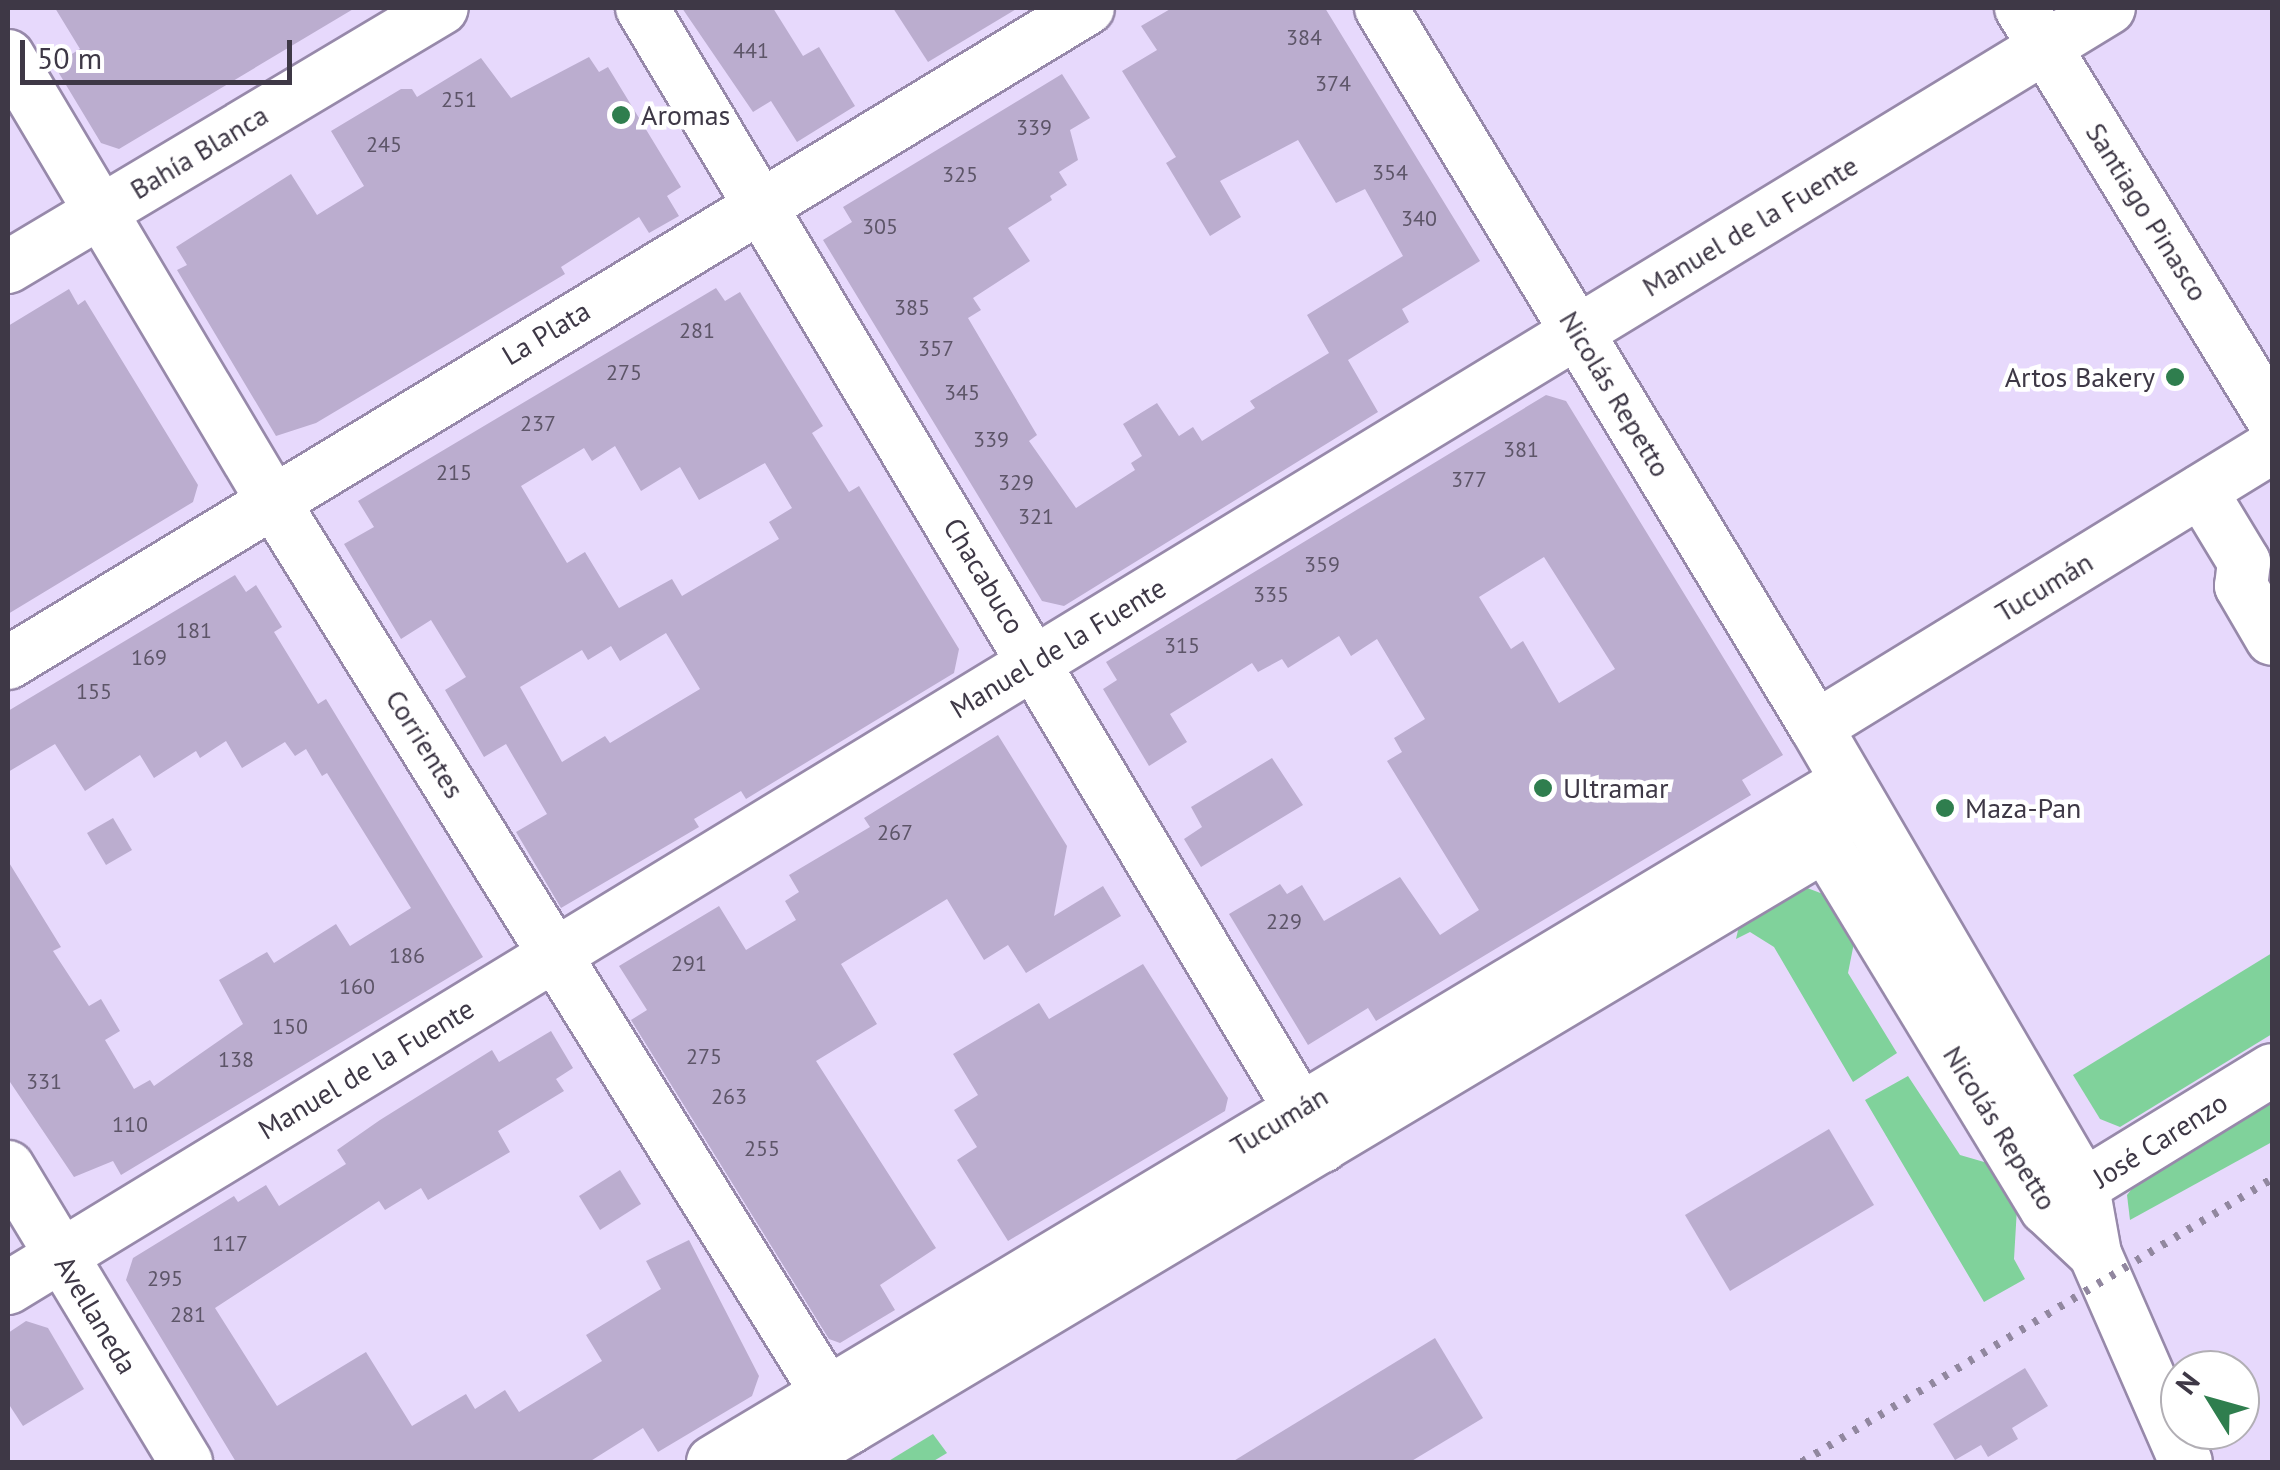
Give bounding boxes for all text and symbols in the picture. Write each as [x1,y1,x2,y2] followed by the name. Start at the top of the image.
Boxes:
[25,20,298,82] scale bar
[1286,25,1322,51] house number: 384
[37,38,102,77] text: 50 m
[733,38,769,64] house number: 441
[1315,71,1351,97] house number: 374
[441,87,477,113] house number: 251
[124,98,274,206] street label: Bahía Blanca
[641,98,730,132] place label: Aromas
[610,104,632,126] marker: Aromas
[1016,115,1052,141] house number: 339
[2079,117,2215,307] street label: Santiago Pinasco
[366,132,402,158] house number: 245
[1636,148,1864,304] street label: Manuel de la Fuente
[1372,160,1408,186] house number: 354
[942,162,978,188] house number: 325
[1401,206,1437,232] house number: 340
[862,214,898,240] house number: 305
[496,294,596,372] street label: La Plata
[894,295,930,321] house number: 385
[1552,305,1678,483] street label: Nicolás Repetto
[679,318,715,344] house number: 281
[918,336,954,362] house number: 357
[606,360,642,386] house number: 275
[2005,360,2155,394] place label: Artos Bakery
[2164,366,2186,388] marker: Artos Bakery
[944,380,980,406] house number: 345
[520,411,556,437] house number: 237
[973,427,1009,453] house number: 339
[1503,437,1539,463] house number: 381
[436,460,472,486] house number: 215
[1451,467,1487,493] house number: 377
[998,470,1034,496] house number: 329
[1018,504,1054,530] house number: 321
[936,512,1032,640] street label: Chacabuco
[1989,545,2099,629] street label: Tucumán
[1304,552,1340,578] house number: 359
[944,570,1172,726] street label: Manuel de la Fuente
[1253,582,1289,608] house number: 335
[176,618,212,644] house number: 181
[1164,633,1200,659] house number: 315
[131,645,167,671] house number: 169
[76,679,112,705] house number: 155
[379,684,471,804] street label: Corrientes
[1563,771,1668,805] place label: Ultramar
[1532,777,1554,799] marker: Ultramar
[1965,791,2081,825] place label: Maza-Pan
[1934,797,1956,819] marker: Maza-Pan
[877,820,913,846] house number: 267
[1266,909,1302,935] house number: 229
[389,943,425,969] house number: 186
[671,951,707,977] house number: 291
[339,974,375,1000] house number: 160
[252,991,480,1147] street label: Manuel de la Fuente
[272,1014,308,1040] house number: 150
[1936,1040,2064,1216] street label: Nicolás Repetto
[686,1044,722,1070] house number: 275
[218,1047,254,1073] house number: 138
[26,1069,62,1095] house number: 331
[1224,1079,1334,1163] street label: Tucumán
[711,1084,747,1110] house number: 263
[2087,1085,2233,1195] street label: José Carenzo
[112,1112,148,1138] house number: 110
[744,1136,780,1162] house number: 255
[212,1231,248,1257] house number: 117
[48,1250,144,1380] street label: Avellaneda
[147,1266,183,1292] house number: 295
[170,1302,206,1328] house number: 281
[2160,1350,2260,1450] north arrow
[2167,1364,2208,1401] text: N

